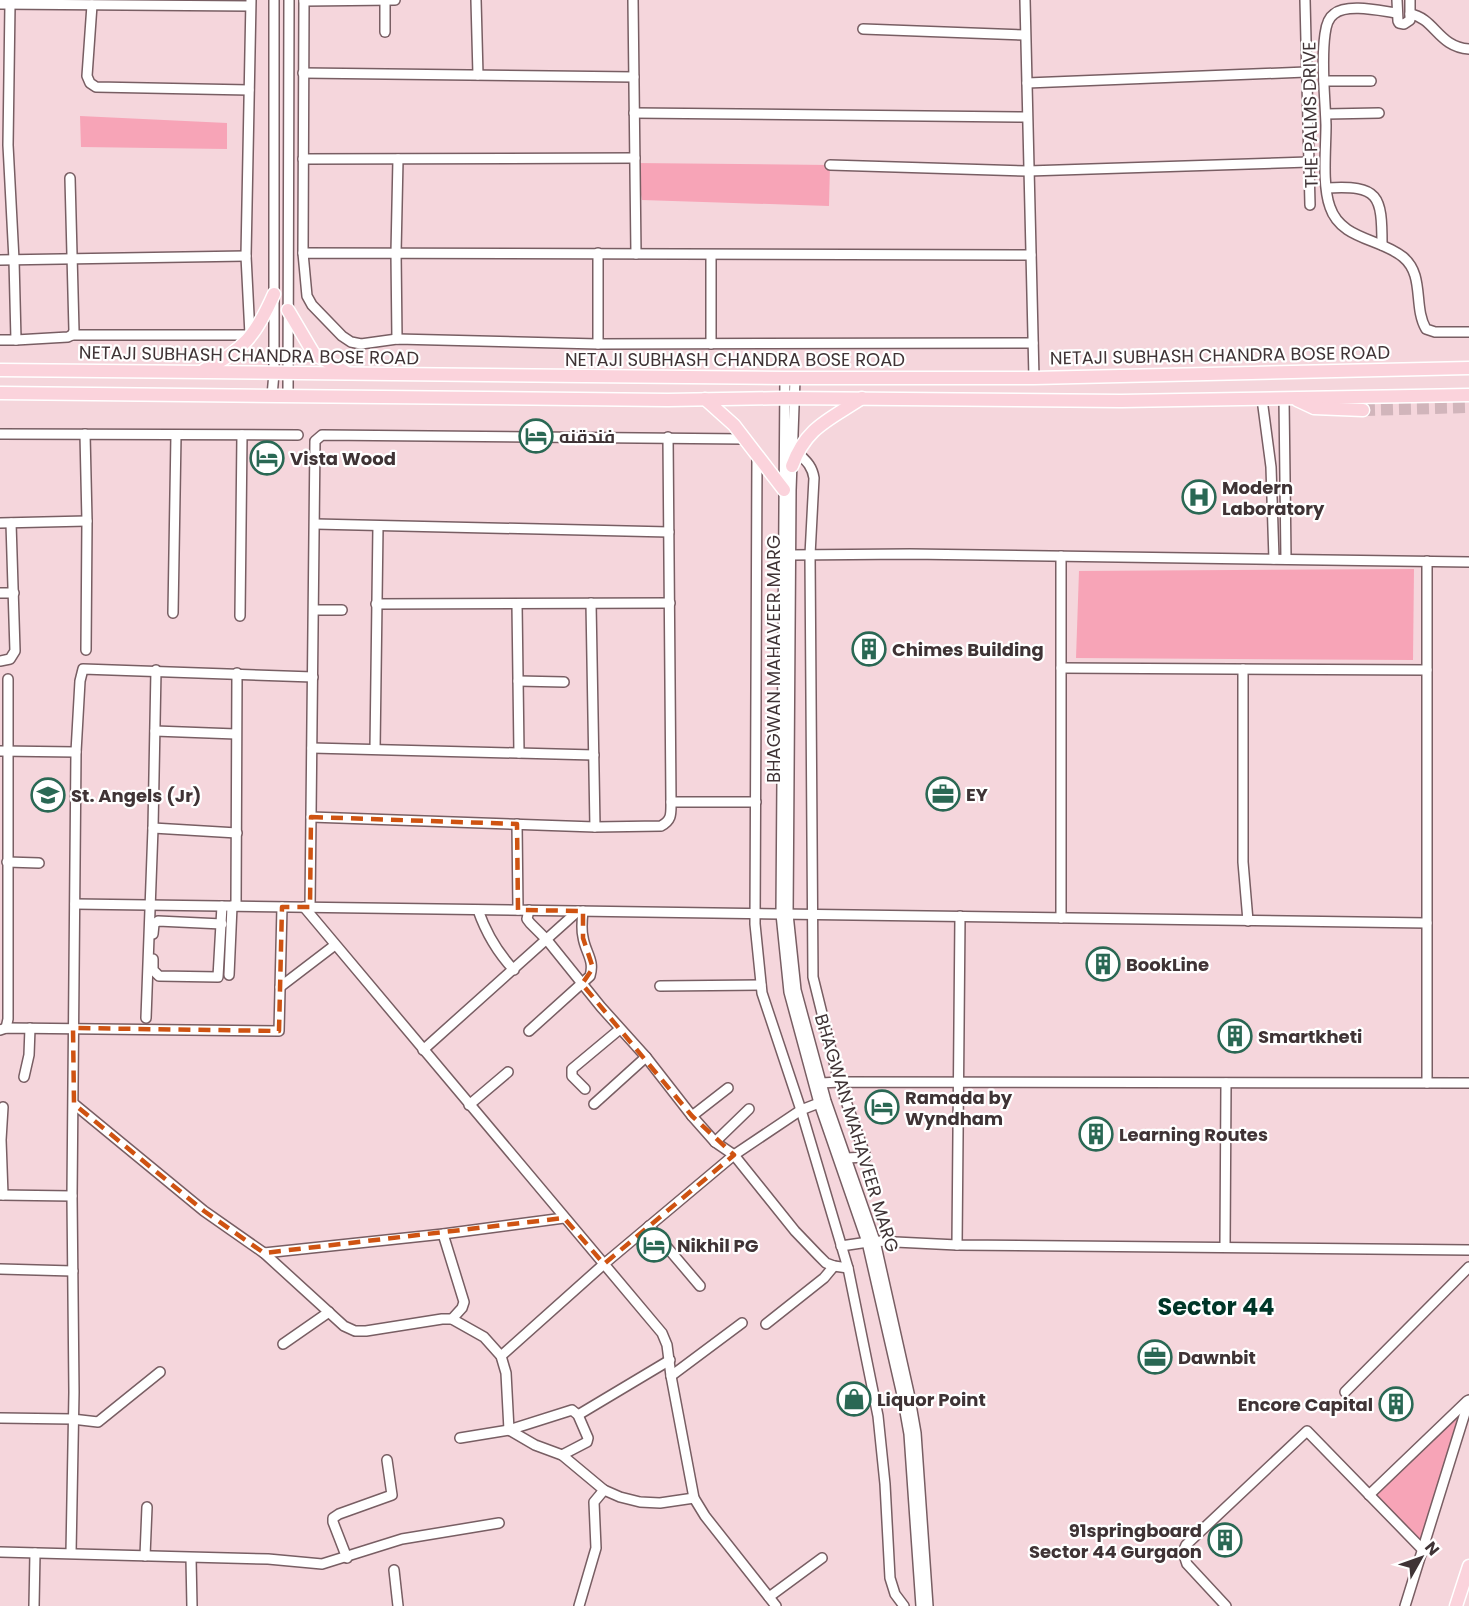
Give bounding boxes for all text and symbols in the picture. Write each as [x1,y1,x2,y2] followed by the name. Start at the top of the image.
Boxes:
[1296,41,1324,189] street label: THE PALMS DRIVE
[79,340,419,370] street label: NETAJI SUBHASH CHANDRA BOSE ROAD
[1050,340,1390,370] street label: NETAJI SUBHASH CHANDRA BOSE ROAD
[565,347,905,372] street label: NETAJI SUBHASH CHANDRA BOSE ROAD
[518,418,554,454] hotel icon: فندقنه
[559,424,615,449] place label: فندقنه
[249,440,285,476] hotel icon: Vista Wood
[290,446,396,471] place label: Vista Wood
[1222,475,1325,521] place label: Modern Laboratory
[1181,479,1217,515] hospital icon: Modern Laboratory
[761,535,786,783] street label: BHAGWAN MAHAVEER MARG
[851,631,887,667] building icon: Chimes Building
[892,637,1044,662] place label: Chimes Building
[925,776,961,812] office icon: EY
[30,777,66,813] school or university icon: St. Angels (Jr)
[966,782,988,807] place label: EY
[71,783,201,808] place label: St. Angels (Jr)
[1085,946,1121,982] building icon: BookLine
[1126,952,1209,977] place label: BookLine
[809,1011,905,1255] street label: BHAGWAN MAHAVEER MARG
[1217,1018,1253,1054] building icon: Smartkheti
[1258,1024,1362,1049] place label: Smartkheti
[905,1085,1013,1131] place label: Ramada by Wyndham
[864,1089,900,1125] hotel icon: Ramada by Wyndham
[1078,1116,1114,1152] building icon: Learning Routes
[1119,1122,1268,1147] place label: Learning Routes
[636,1227,672,1263] hotel icon: Nikhil PG
[677,1233,759,1258] place label: Nikhil PG
[1158,1290,1274,1323] district label: Sector 44
[1137,1339,1173,1375] office icon: Dawnbit
[1178,1345,1256,1370] place label: Dawnbit
[836,1381,872,1417] shop icon: Liquor Point
[1378,1386,1414,1422] building icon: Encore Capital
[877,1387,986,1412] place label: Liquor Point
[1238,1392,1373,1417] place label: Encore Capital
[1029,1518,1202,1564] place label: 91springboard Sector 44 Gurgaon
[1207,1522,1243,1558] building icon: 91springboard Sector 44 Gurgaon
[1391,1528,1451,1588] north arrow
[1419,1537,1445,1561] text: N

